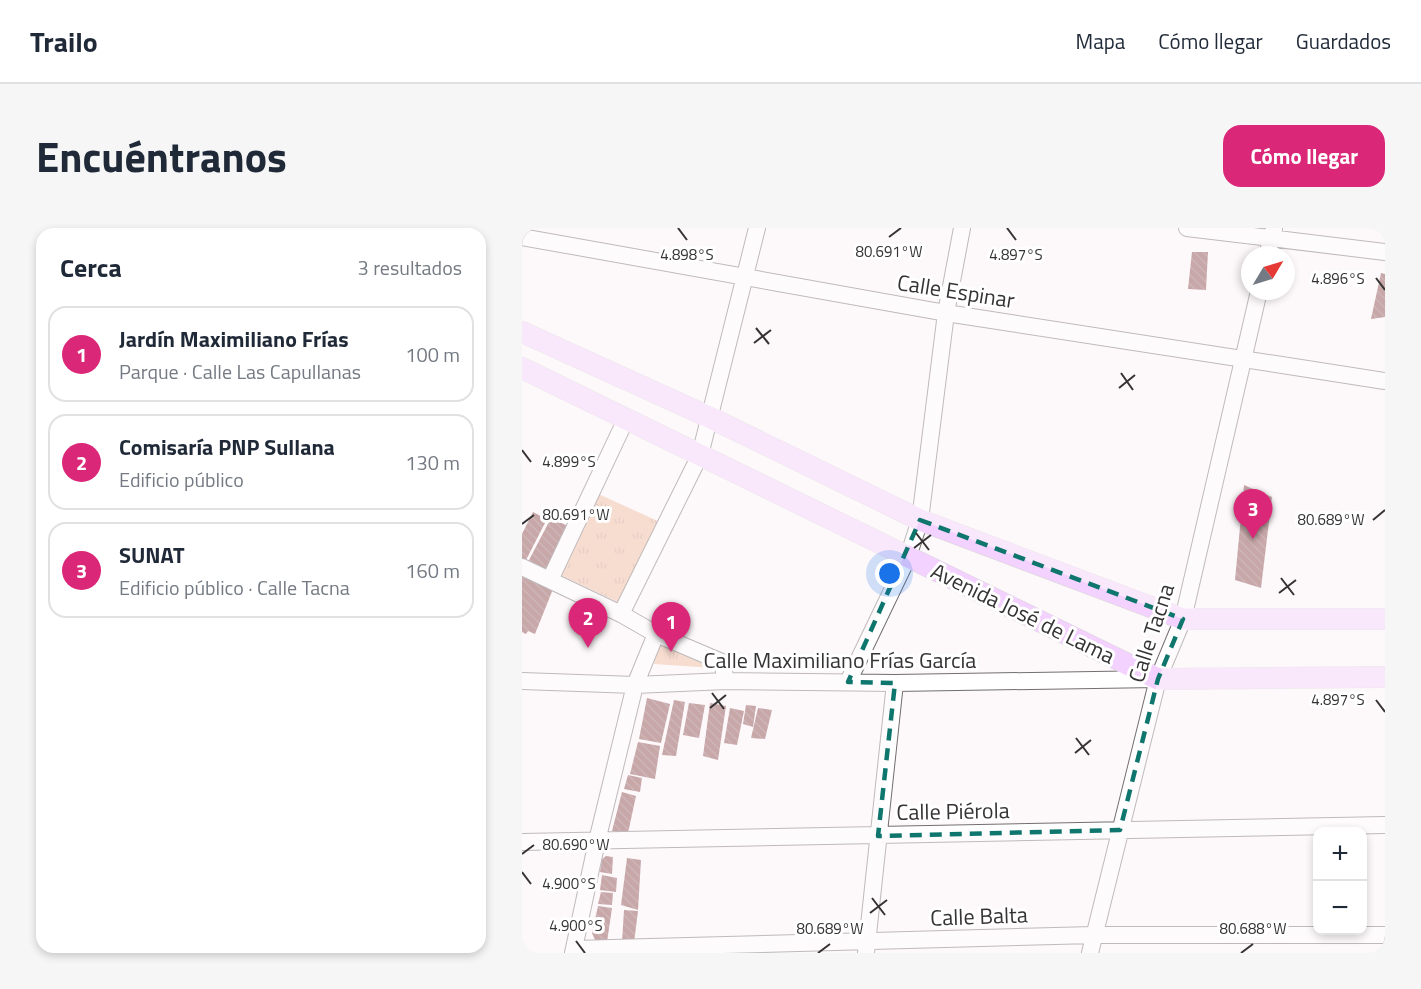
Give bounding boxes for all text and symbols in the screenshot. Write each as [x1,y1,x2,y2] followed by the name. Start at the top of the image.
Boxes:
[30,20,98,63] text: Trailo
[1076,25,1125,57] text: Mapa
[1158,25,1263,57] text: Cómo llegar
[1296,25,1391,57] text: Guardados
[36,124,287,188] text: Encuéntranos
[1223,125,1385,187] button: Cómo llegar
[856,240,922,263] text: 80.691°W
[660,243,714,266] text: 4.898°S
[989,243,1043,266] text: 4.897°S
[1241,246,1295,300] north arrow
[60,248,122,287] text: Cerca
[358,252,462,283] text: 3 resultados
[895,265,1017,317] street label: Calle Espinar
[1311,267,1365,290] text: 4.896°S
[119,322,349,356] text: Jardín Maximiliano Frías
[76,339,87,370] text: 1
[405,339,460,370] text: 100 m
[119,356,361,387] text: Parque · Calle Las Capullanas
[119,430,335,464] text: Comisaría PNP Sullana
[76,447,87,478] text: 2
[405,447,460,478] text: 130 m
[542,450,596,473] text: 4.899°S
[119,464,244,495] text: Edificio público
[1234,490,1272,539] pin: 3
[543,503,609,526] text: 80.691°W
[1298,508,1364,531] text: 80.689°W
[119,538,185,572] text: SUNAT
[925,554,1121,672] street label: Avenida José de Lama
[76,555,87,586] text: 3
[405,555,460,586] text: 160 m
[875,559,904,588] your location
[119,572,350,603] text: Edificio público · Calle Tacna
[1119,579,1183,687] street label: Calle Tacna
[568,598,608,648] pin: 2
[652,602,690,652] pin: 1
[704,643,976,677] street label: Calle Maximiliano Frías García
[1311,688,1365,711] text: 4.897°S
[896,793,1010,829] street label: Calle Piérola
[1313,827,1367,935] map controls
[1313,827,1367,881] button: +
[543,833,609,856] text: 80.690°W
[542,872,596,895] text: 4.900°S
[1313,881,1367,935] button: −
[930,897,1028,935] street label: Calle Balta
[549,914,603,937] text: 4.900°S
[797,917,863,940] text: 80.689°W
[1220,917,1286,940] text: 80.688°W

